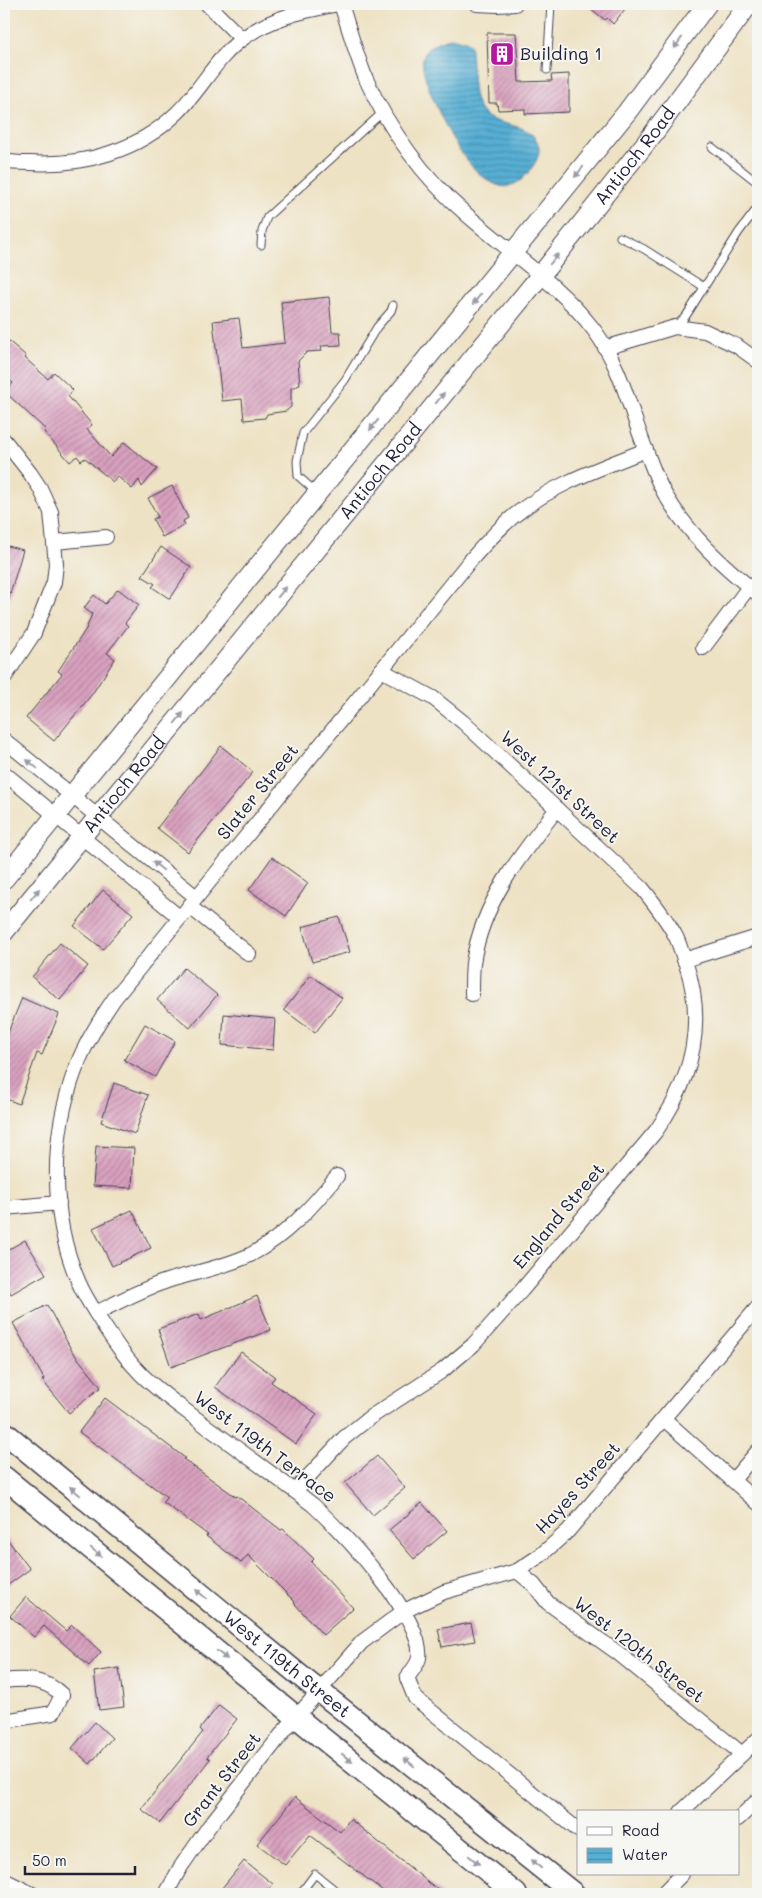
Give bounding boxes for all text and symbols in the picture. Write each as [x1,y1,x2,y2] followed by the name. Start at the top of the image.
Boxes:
[673,36,683,50] one-way arrow
[489,41,515,67] building icon: Building 1
[520,41,602,65] place label: Building 1
[588,102,680,209] street label: Antioch Road
[574,165,585,178] one-way arrow
[548,253,559,266] one-way arrow
[472,292,483,305] one-way arrow
[434,392,445,405] one-way arrow
[333,417,426,524] street label: Antioch Road
[369,418,380,431] one-way arrow
[276,586,287,599] one-way arrow
[173,711,184,724] one-way arrow
[496,725,626,848] street label: West 121st Street
[77,731,170,838] street label: Antioch Road
[211,738,303,844] street label: Slater Street
[26,758,39,769] one-way arrow
[152,861,165,872] one-way arrow
[29,888,40,901] one-way arrow
[507,1158,609,1273] street label: England Street
[190,1385,342,1508] street label: West 119th Terrace
[529,1436,625,1539] street label: Hayes Street
[69,1485,82,1496] one-way arrow
[89,1547,102,1558] one-way arrow
[194,1589,207,1600] one-way arrow
[569,1591,710,1708] street label: West 120th Street
[219,1605,356,1723] street label: West 119th Street
[215,1650,228,1661] one-way arrow
[176,1727,266,1832] street label: Grant Street
[340,1753,353,1764] one-way arrow
[403,1757,416,1768] one-way arrow
[577,1810,740,1876] legend
[622,1820,659,1840] text: Road
[25,1843,135,1875] scale bar
[622,1844,668,1864] text: Water
[32,1850,67,1870] text: 50 m
[467,1855,480,1866] one-way arrow
[529,1858,542,1869] one-way arrow

